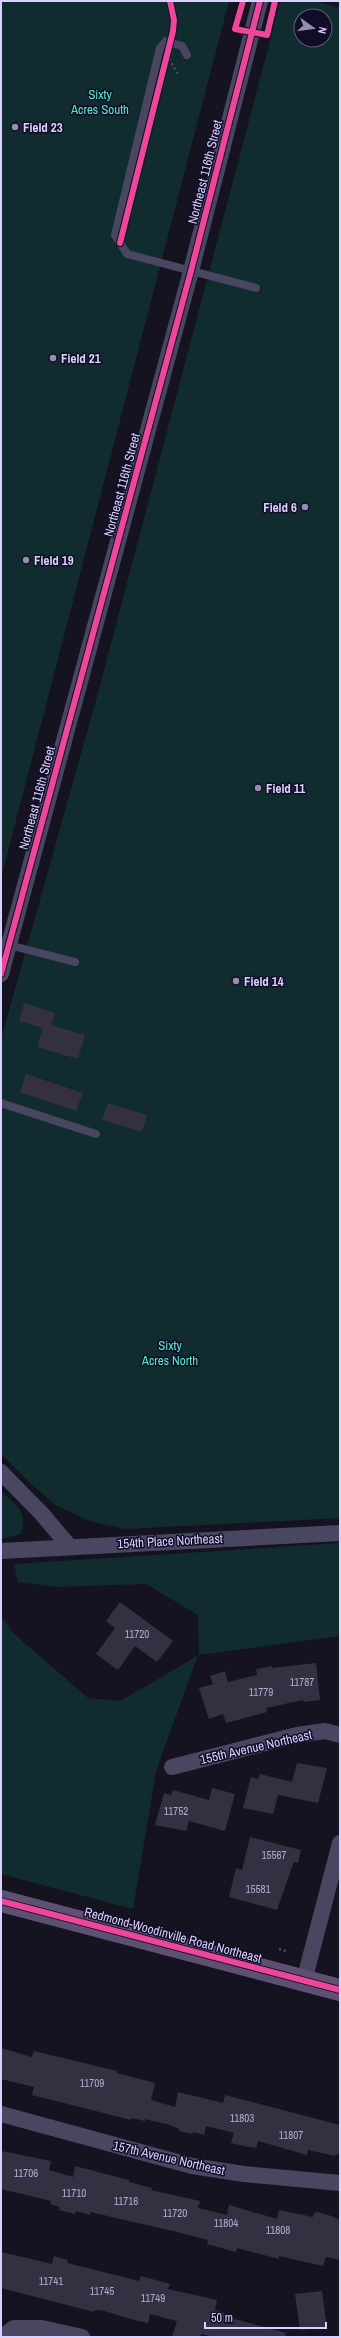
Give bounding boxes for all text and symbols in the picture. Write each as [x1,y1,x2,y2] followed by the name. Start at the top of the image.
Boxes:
[293,8,333,48] north arrow
[315,26,330,35] text: N
[70,86,129,118] park label: Sixty Acres South
[184,118,226,226] street label: Northeast 116th Street
[23,119,63,136] place label: Field 23
[10,122,20,132] marker: Field 23
[61,350,101,367] place label: Field 21
[48,353,58,363] marker: Field 21
[100,431,144,539] street label: Northeast 116th Street
[263,499,297,516] place label: Field 6
[300,502,310,512] marker: Field 6
[34,552,74,569] place label: Field 19
[21,555,31,565] marker: Field 19
[15,744,59,852] street label: Northeast 116th Street
[266,780,305,797] place label: Field 11
[253,783,263,793] marker: Field 11
[244,973,284,990] place label: Field 14
[231,976,241,986] marker: Field 14
[141,1337,198,1369] park label: Sixty Acres North
[117,1530,223,1552] street label: 154th Place Northeast
[125,1627,149,1641] house number: 11720
[290,1675,314,1689] house number: 11787
[249,1685,273,1699] house number: 11779
[198,1726,314,1768] street label: 155th Avenue Northeast
[164,1804,188,1818] house number: 11752
[261,1848,287,1862] house number: 15567
[245,1882,271,1896] house number: 15581
[82,1903,264,1967] street label: Redmond-Woodinville Road Northeast
[80,2076,104,2090] house number: 11709
[230,2111,254,2125] house number: 11803
[279,2128,303,2142] house number: 11807
[111,2137,227,2179] street label: 157th Avenue Northeast
[14,2166,38,2180] house number: 11706
[62,2186,86,2200] house number: 11710
[114,2194,138,2208] house number: 11716
[163,2206,187,2220] house number: 11720
[214,2216,238,2230] house number: 11804
[266,2223,290,2237] house number: 11808
[39,2274,63,2288] house number: 11741
[90,2284,114,2298] house number: 11745
[141,2291,165,2305] house number: 11749
[205,2304,326,2330] scale bar
[211,2310,233,2326] text: 50 m

